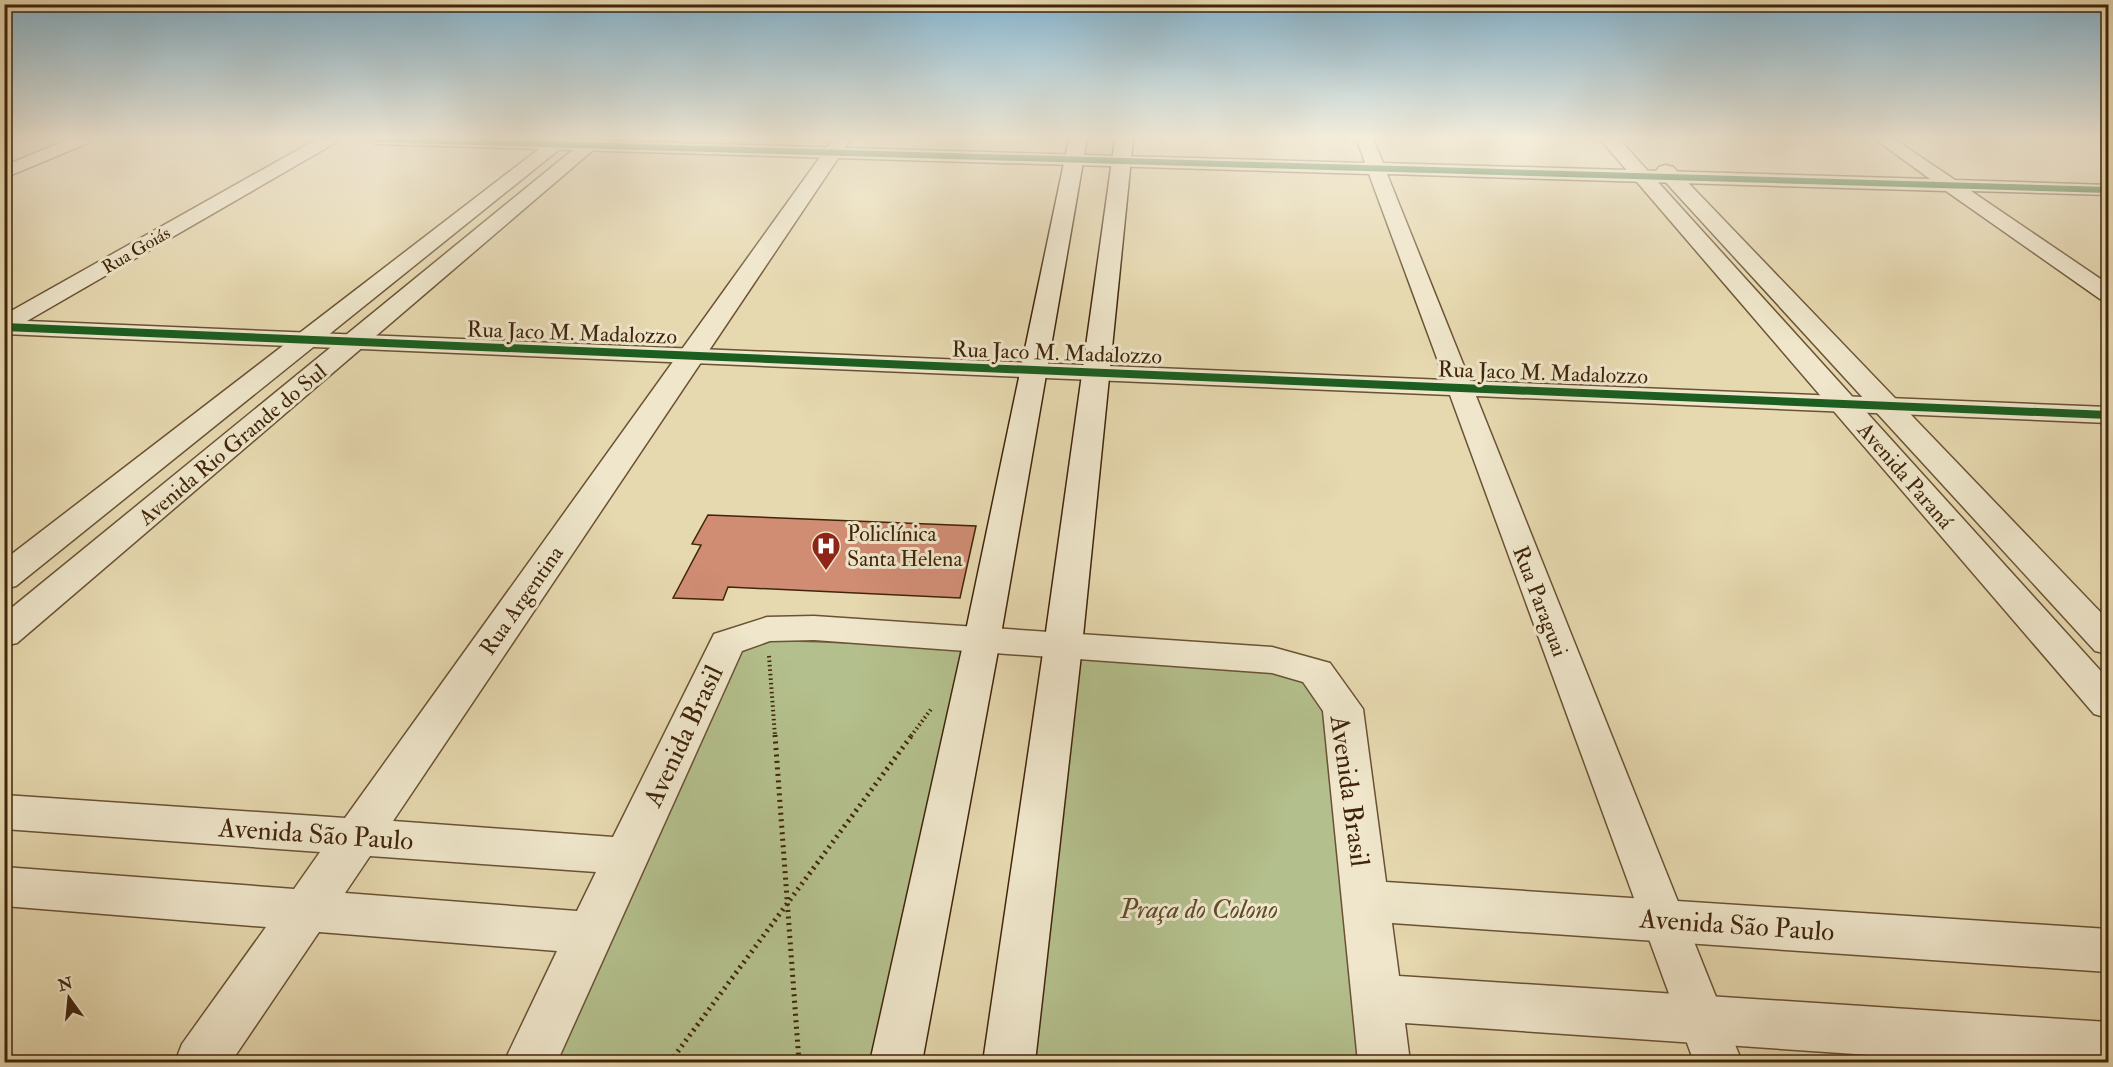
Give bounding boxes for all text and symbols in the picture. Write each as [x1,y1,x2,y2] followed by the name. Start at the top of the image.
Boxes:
[98,222,175,279] street label: Rua Goiás
[466,315,678,351] street label: Rua Jaco M. Madalozzo
[951,335,1163,371] street label: Rua Jaco M. Madalozzo
[1437,355,1649,391] street label: Rua Jaco M. Madalozzo
[132,358,333,532] street label: Avenida Rio Grande do Sul
[1851,416,1960,536] street label: Avenida Paraná
[847,520,963,573] place label: Policlínica Santa Helena
[810,530,842,572] hospital icon: Policlínica Santa Helena
[474,540,570,661] street label: Rua Argentina
[1506,542,1574,661] street label: Rua Paraguai
[636,660,731,813] street label: Avenida Brasil
[1322,712,1376,869] street label: Avenida Brasil
[217,811,414,858] street label: Avenida São Paulo
[1119,893,1278,926] park label: Praça do Colono
[1638,902,1835,949] street label: Avenida São Paulo
[39,968,99,1028] north arrow
[55,973,76,996] text: N

